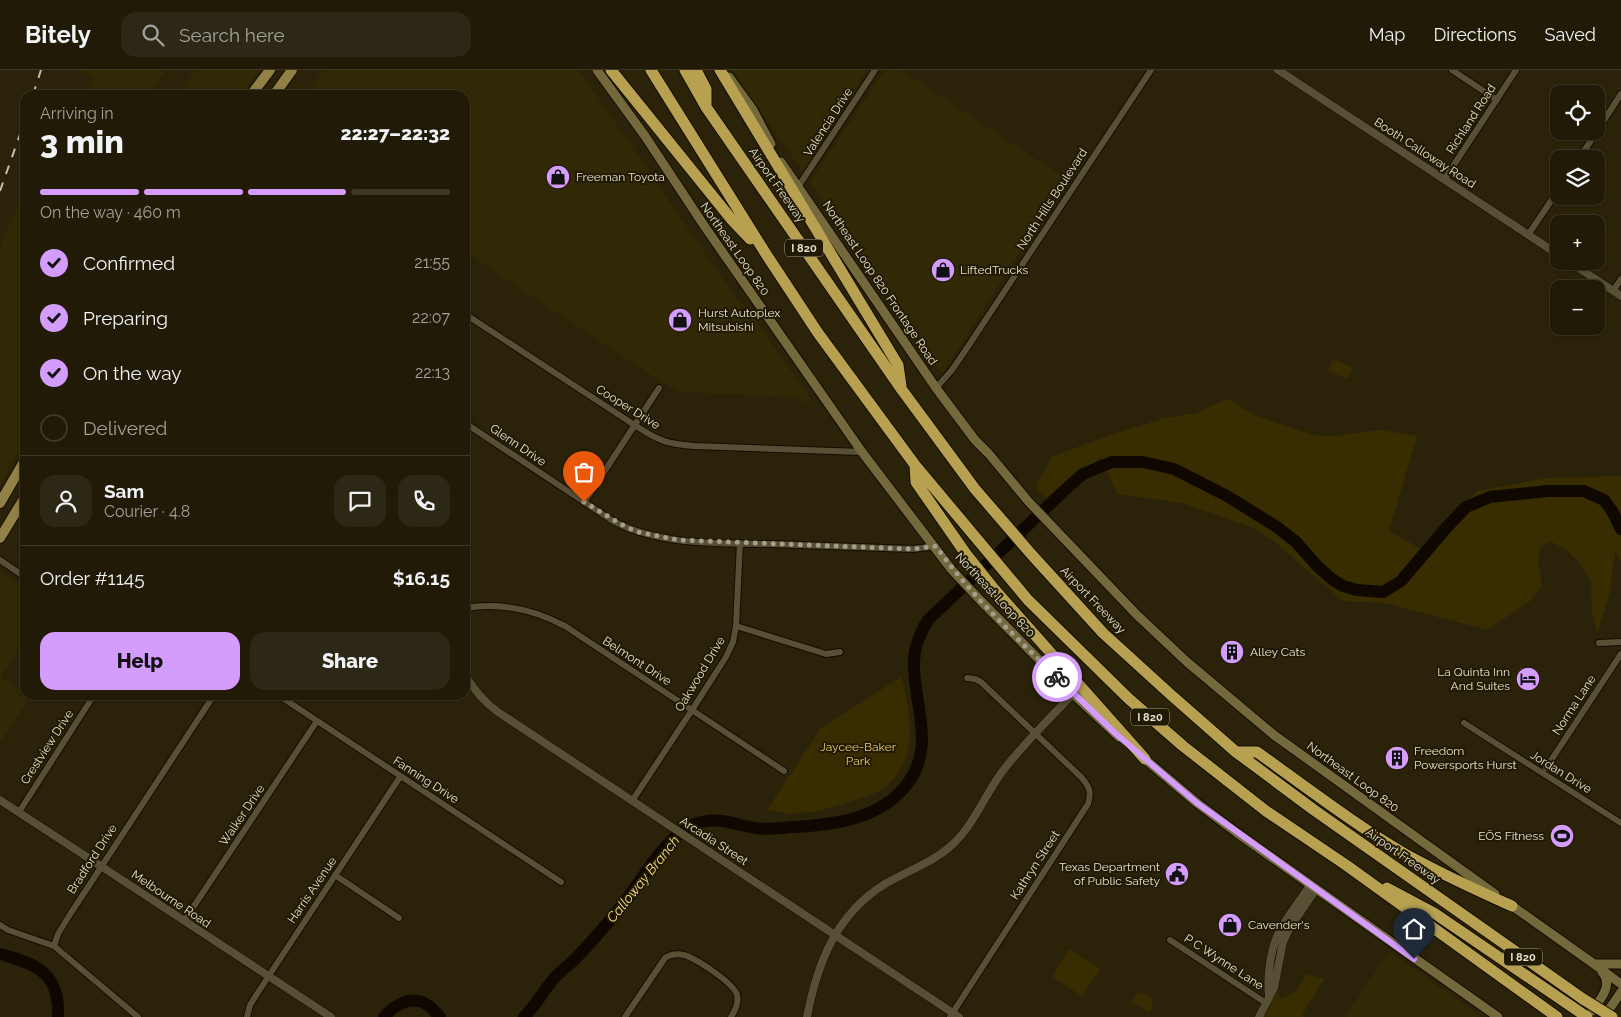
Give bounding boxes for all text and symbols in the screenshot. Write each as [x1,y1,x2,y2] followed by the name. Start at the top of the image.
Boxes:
[121,12,471,57] search box
[25,20,91,49] text: Bitely
[139,21,167,49] icon: search
[179,24,285,46] text: Search here
[1369,24,1405,45] text: Map
[1433,24,1517,45] text: Directions
[1545,24,1596,45] text: Saved
[1443,82,1499,156] street label: Richland Road
[801,85,855,159] street label: Valencia Drive
[1550,85,1605,335] map controls
[1550,85,1605,140] button: locate
[40,104,114,123] text: Arriving in
[1372,115,1478,191] street label: Booth Calloway Road
[340,122,450,144] text: 22:27–22:32
[40,123,124,160] text: 3 min
[746,145,808,225] street label: Airport Freeway
[1014,146,1090,252] street label: North Hills Boulevard
[1550,150,1605,205] button: layers
[545,164,571,190] shop icon: Freeman Toyota
[576,170,665,184] place label: Freeman Toyota
[820,198,940,368] street label: Northeast Loop 820 Frontage Road
[698,200,772,298] street label: Northeast Loop 820
[40,203,181,222] text: On the way · 460 m
[1550,215,1605,270] button: +
[785,240,823,257] road number: I 820
[40,249,68,277] icon: check
[83,252,175,274] text: Confirmed
[414,253,450,272] text: 21:55
[930,257,956,283] shop icon: LiftedTrucks
[960,263,1029,277] place label: LiftedTrucks
[1550,280,1605,335] button: −
[40,304,68,332] icon: check
[698,306,780,334] place label: Hurst Autoplex Mitsubishi
[83,307,168,329] text: Preparing
[667,307,693,333] shop icon: Hurst Autoplex Mitsubishi
[412,308,450,327] text: 22:07
[40,359,68,387] icon: check
[83,362,182,384] text: On the way
[415,363,450,382] text: 22:13
[594,382,662,432] street label: Cooper Drive
[83,417,167,439] text: Delivered
[487,421,549,469] street label: Glenn Drive
[563,451,605,502] pin
[570,458,598,486] icon: bag
[40,475,92,527] button: person
[334,475,386,527] button: chat
[398,475,450,527] button: phone
[104,480,144,502] text: Sam
[104,502,190,521] text: Courier · 4.8
[952,550,1038,640] street label: Northeast Loop 820
[1057,564,1129,637] street label: Airport Freeway
[40,567,145,589] text: Order #1145
[393,567,450,589] text: $16.15
[40,632,240,690] button: Help
[250,632,450,690] button: Share
[600,634,674,688] street label: Belmont Drive
[672,634,728,714] street label: Oakwood Drive
[1219,639,1245,665] building icon: Alley Cats
[1250,645,1305,659] place label: Alley Cats
[1032,652,1082,702] courier
[1043,663,1071,691] icon: bike
[1437,665,1510,693] place label: La Quinta Inn And Suites
[1515,666,1541,692] hotel icon: La Quinta Inn And Suites
[1549,672,1599,738] street label: Norma Lane
[18,707,76,787] street label: Crestview Drive
[1131,708,1169,726] road number: I 820
[1304,739,1402,815] street label: Northeast Loop 820
[820,740,897,768] park label: Jaycee-Baker Park
[1414,744,1517,772] place label: Freedom Powersports Hurst
[1384,745,1410,771] building icon: Freedom Powersports Hurst
[1528,748,1594,796] street label: Jordan Drive
[391,754,461,806] street label: Fanning Drive
[217,782,267,848] street label: Walker Drive
[677,814,751,868] street label: Arcadia Street
[64,822,120,896] street label: Bradford Drive
[1549,823,1575,849] sports icon: EŌS Fitness
[1363,825,1443,887] street label: Airport Freeway
[1008,828,1062,902] street label: Kathryn Street
[1478,829,1544,843] place label: EŌS Fitness
[603,832,683,925] water label: Calloway Branch
[285,854,339,926] street label: Harris Avenue
[1059,860,1160,888] place label: Texas Department of Public Safety
[1164,861,1190,887] public building icon: Texas Department of Public Safety
[129,867,213,931] street label: Melbourne Road
[1393,908,1435,959] pin
[1217,912,1243,938] shop icon: Cavender's
[1400,915,1428,943] icon: home
[1248,918,1310,932] place label: Cavender's
[1182,931,1266,993] street label: P C Wynne Lane
[1504,949,1542,966] road number: I 820

